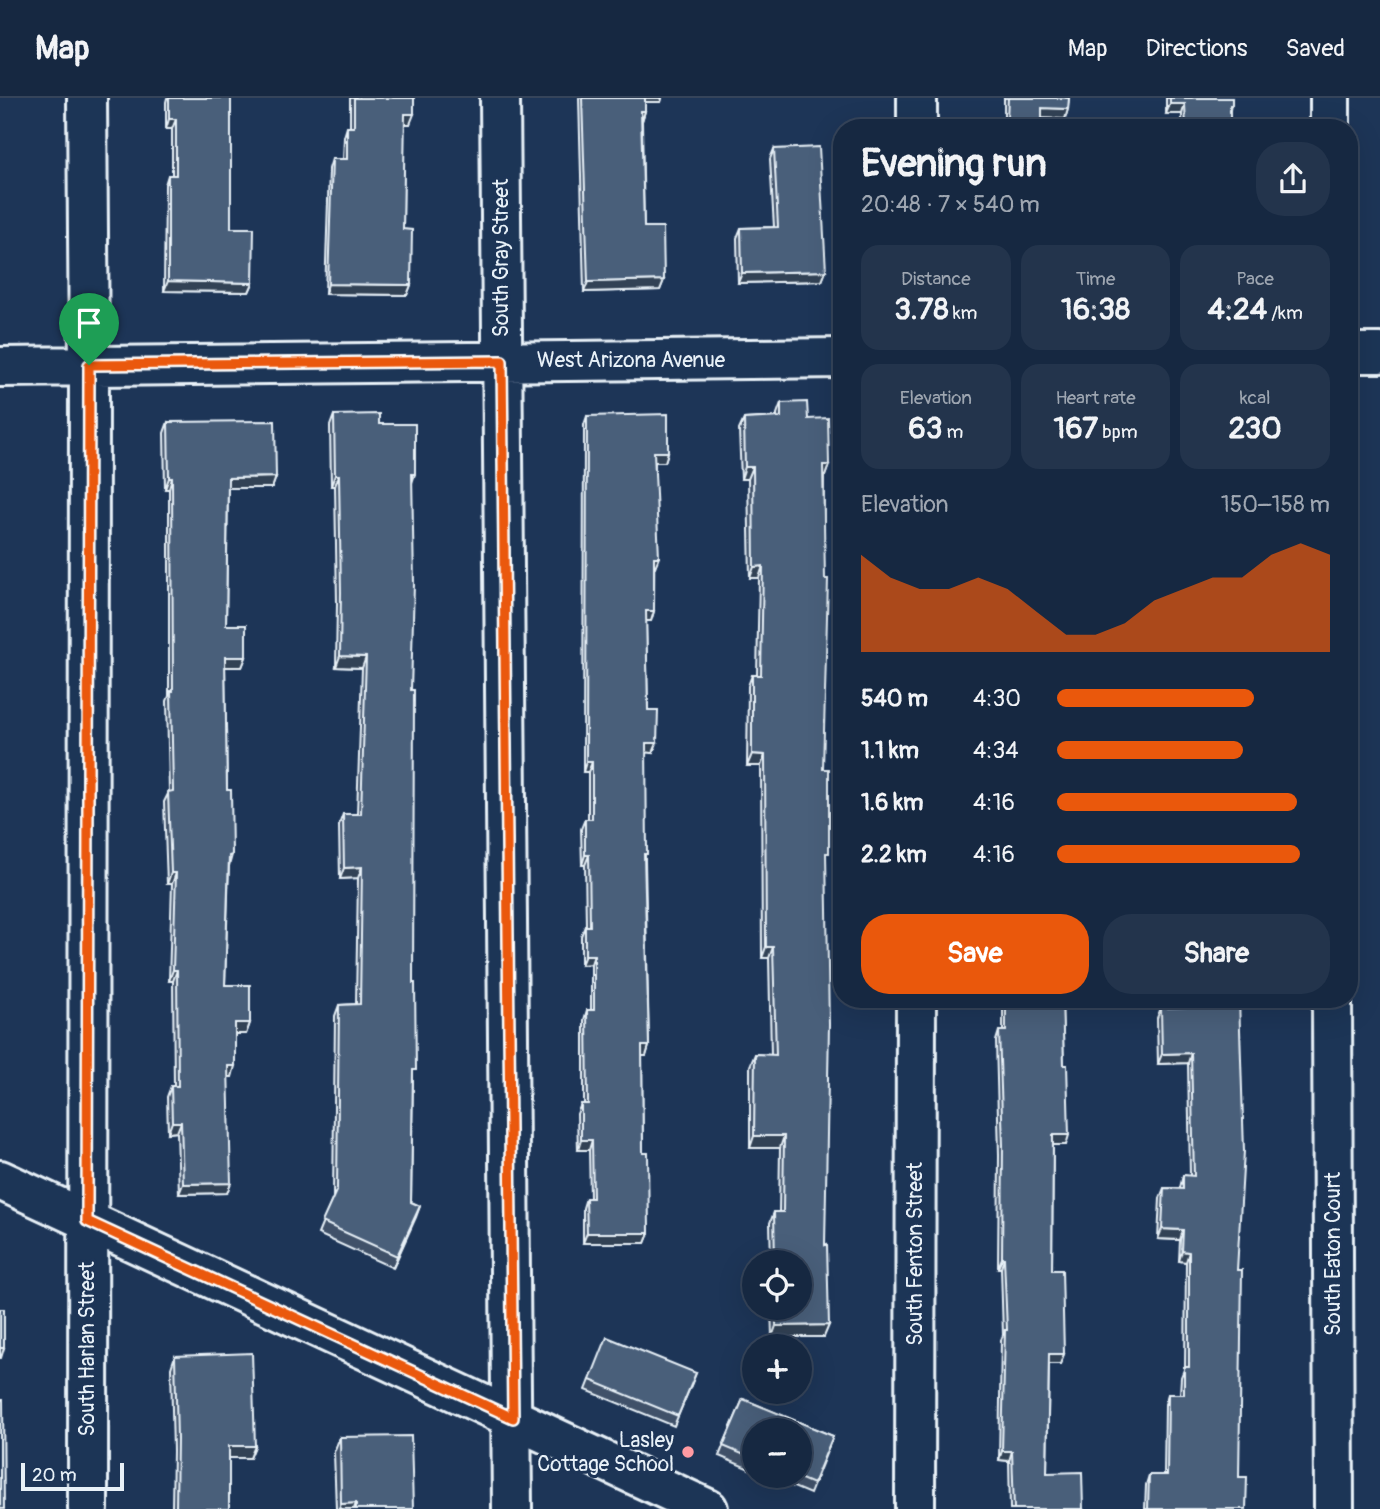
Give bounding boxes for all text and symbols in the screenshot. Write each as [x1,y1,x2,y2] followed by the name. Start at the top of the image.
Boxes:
[35,28,90,69] text: Map
[1068,34,1108,63] text: Map
[1146,34,1247,63] text: Directions
[1285,34,1345,63] text: Saved
[861,140,1047,188] text: Evening run
[1256,142,1330,216] button: share
[488,178,515,337] street label: South Gray Street
[861,190,1040,219] text: 20:48 · 7 × 540 m
[901,267,971,291] text: Distance
[1076,267,1115,291] text: Time
[1236,267,1274,291] text: Pace
[894,291,949,328] text: 3.78
[1061,291,1130,328] text: 16:38
[1207,291,1267,328] text: 4:24
[59,293,119,365] pin
[949,301,977,325] text: km
[1267,301,1303,325] text: /km
[70,304,108,342] icon: arrive
[537,347,726,374] street label: West Arizona Avenue
[900,386,972,410] text: Elevation
[1055,386,1136,410] text: Heart rate
[1240,386,1271,410] text: kcal
[908,410,942,447] text: 63
[1053,410,1098,447] text: 167
[1229,410,1282,447] text: 230
[942,420,963,444] text: m
[1098,420,1138,444] text: bpm
[861,490,949,519] text: Elevation
[1221,490,1330,519] text: 150–158 m
[861,684,928,713] text: 540 m
[973,684,1021,713] text: 4:30
[861,736,919,765] text: 1.1 km
[973,736,1019,765] text: 4:34
[861,788,923,817] text: 1.6 km
[973,788,1015,817] text: 4:16
[861,840,927,869] text: 2.2 km
[973,840,1015,869] text: 4:16
[861,914,1089,994] button: Save
[1103,914,1330,994] button: Share
[902,1162,929,1346] street label: South Fenton Street
[1320,1172,1347,1336] street label: South Eaton Court
[742,1250,812,1488] map controls
[742,1250,812,1320] button: locate
[74,1261,101,1437] street label: South Harlan Street
[742,1334,812,1404] button: +
[742,1418,812,1488] button: −
[537,1427,674,1478] place label: Lasley Cottage School
[680,1444,696,1460] marker: Lasley Cottage School
[21,1460,124,1492] scale bar
[32,1463,77,1487] text: 20 m

